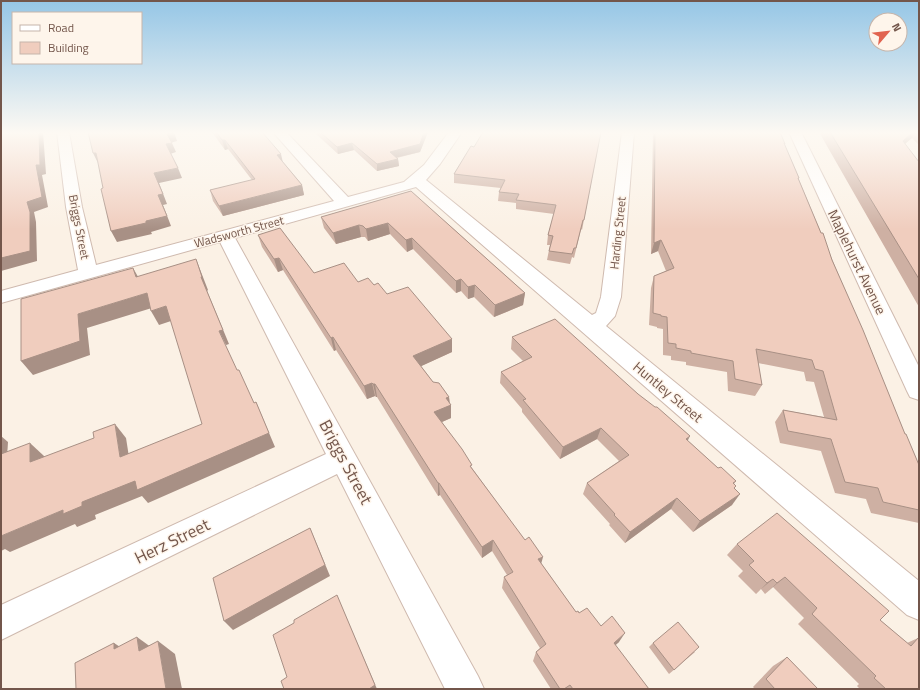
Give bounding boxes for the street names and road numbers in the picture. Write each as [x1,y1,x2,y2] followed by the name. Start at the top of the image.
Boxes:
[64,193,95,262] street label: Briggs Street
[604,195,631,270] street label: Harding Street
[823,206,892,318] street label: Maplehurst Avenue
[192,210,287,253] street label: Wadsworth Street
[629,356,708,427] street label: Huntley Street
[313,415,379,509] street label: Briggs Street
[130,512,214,570] street label: Herz Street

